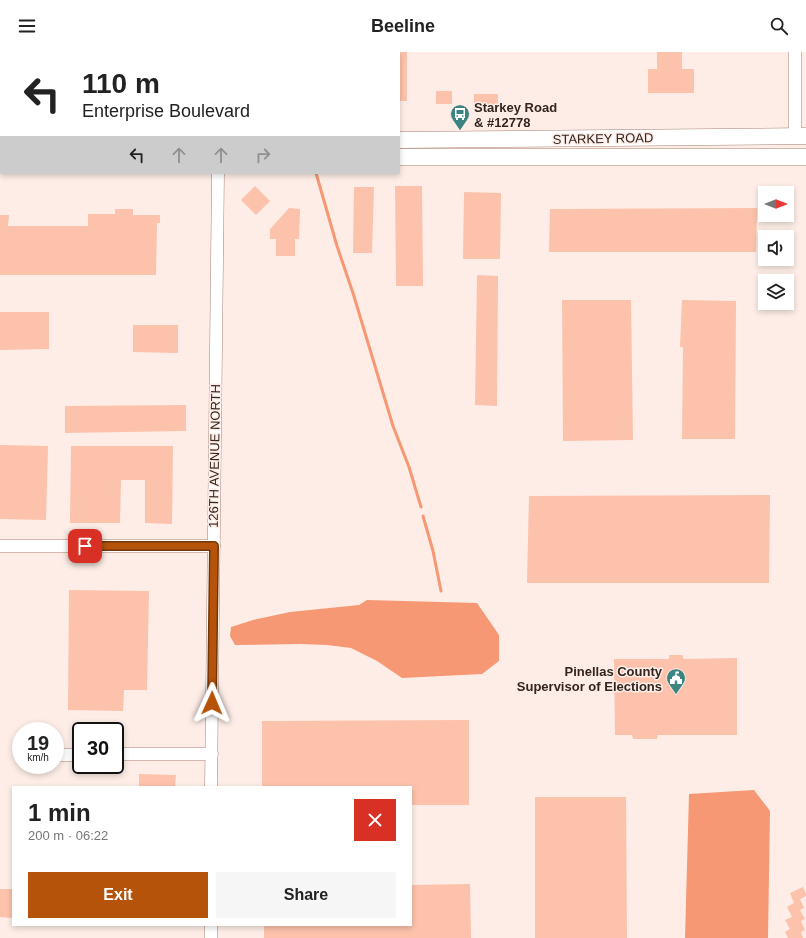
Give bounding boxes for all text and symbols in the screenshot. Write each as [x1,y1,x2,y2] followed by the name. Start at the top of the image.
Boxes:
[16,15,38,37] icon: menu
[768,15,790,37] icon: search
[371,16,435,36] text: Beeline
[16,68,68,120] icon: left
[82,68,160,99] text: 110 m
[474,100,557,130] place label: Starkey Road & #12778
[82,101,250,121] text: Enterprise Boulevard
[449,103,471,131] bus stop icon: Starkey Road & #12778
[553,130,653,147] street label: STARKEY ROAD
[126,144,148,166] icon: left
[168,144,190,166] icon: ahead
[210,144,232,166] icon: ahead
[252,144,274,166] icon: right
[758,186,794,222] north arrow
[758,186,794,310] map controls
[758,230,794,266] button: sound
[758,274,794,310] button: layers
[206,384,223,528] street label: 126TH AVENUE NORTH
[68,529,102,563] pin
[74,535,96,557] icon: arrive
[517,664,663,694] place label: Pinellas County Supervisor of Elections
[665,667,687,695] public building icon: Pinellas County Supervisor of Elections
[191,682,233,724] position arrow
[72,722,124,774] speed limit sign: 30
[27,732,49,754] text: 19
[27,752,49,763] text: km/h
[28,799,91,826] text: 1 min
[354,799,396,841] button: close
[28,828,108,843] text: 200 m · 06:22
[28,872,208,918] button: Exit
[216,872,396,918] button: Share

